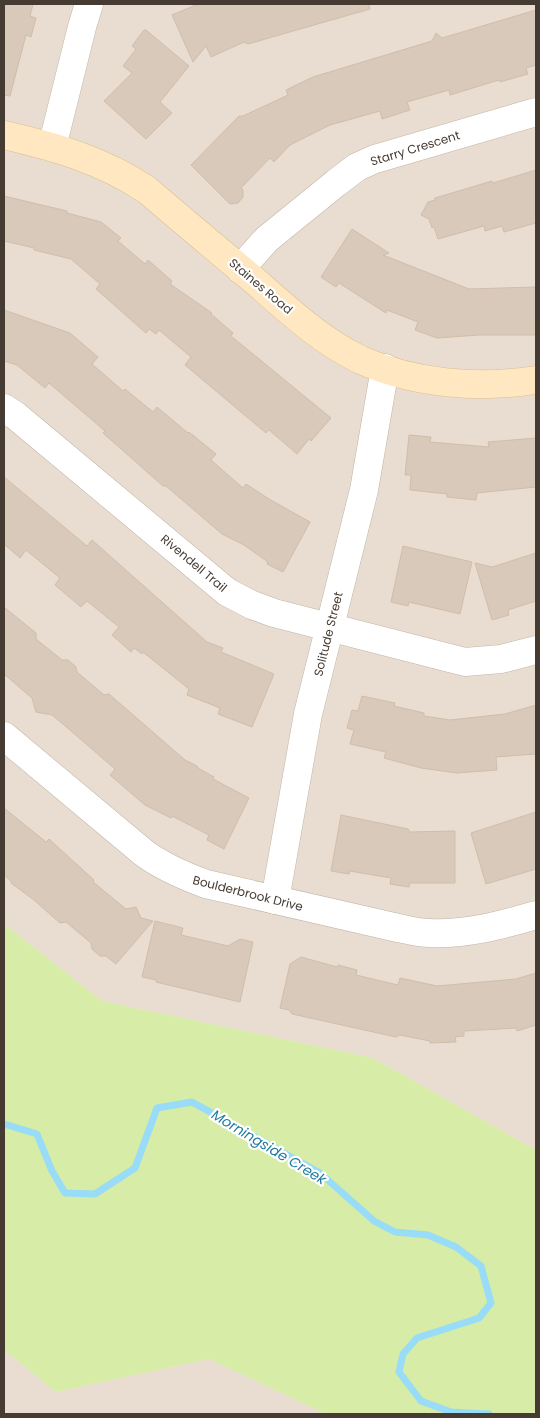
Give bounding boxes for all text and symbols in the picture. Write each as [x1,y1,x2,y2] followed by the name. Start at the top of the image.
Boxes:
[368,126,462,170] street label: Starry Crescent
[226,254,296,318] street label: Staines Road
[157,530,231,596] street label: Rivendell Trail
[309,590,347,678] street label: Solitude Street
[191,871,305,915] street label: Boulderbrook Drive
[208,1105,331,1190] water label: Morningside Creek

